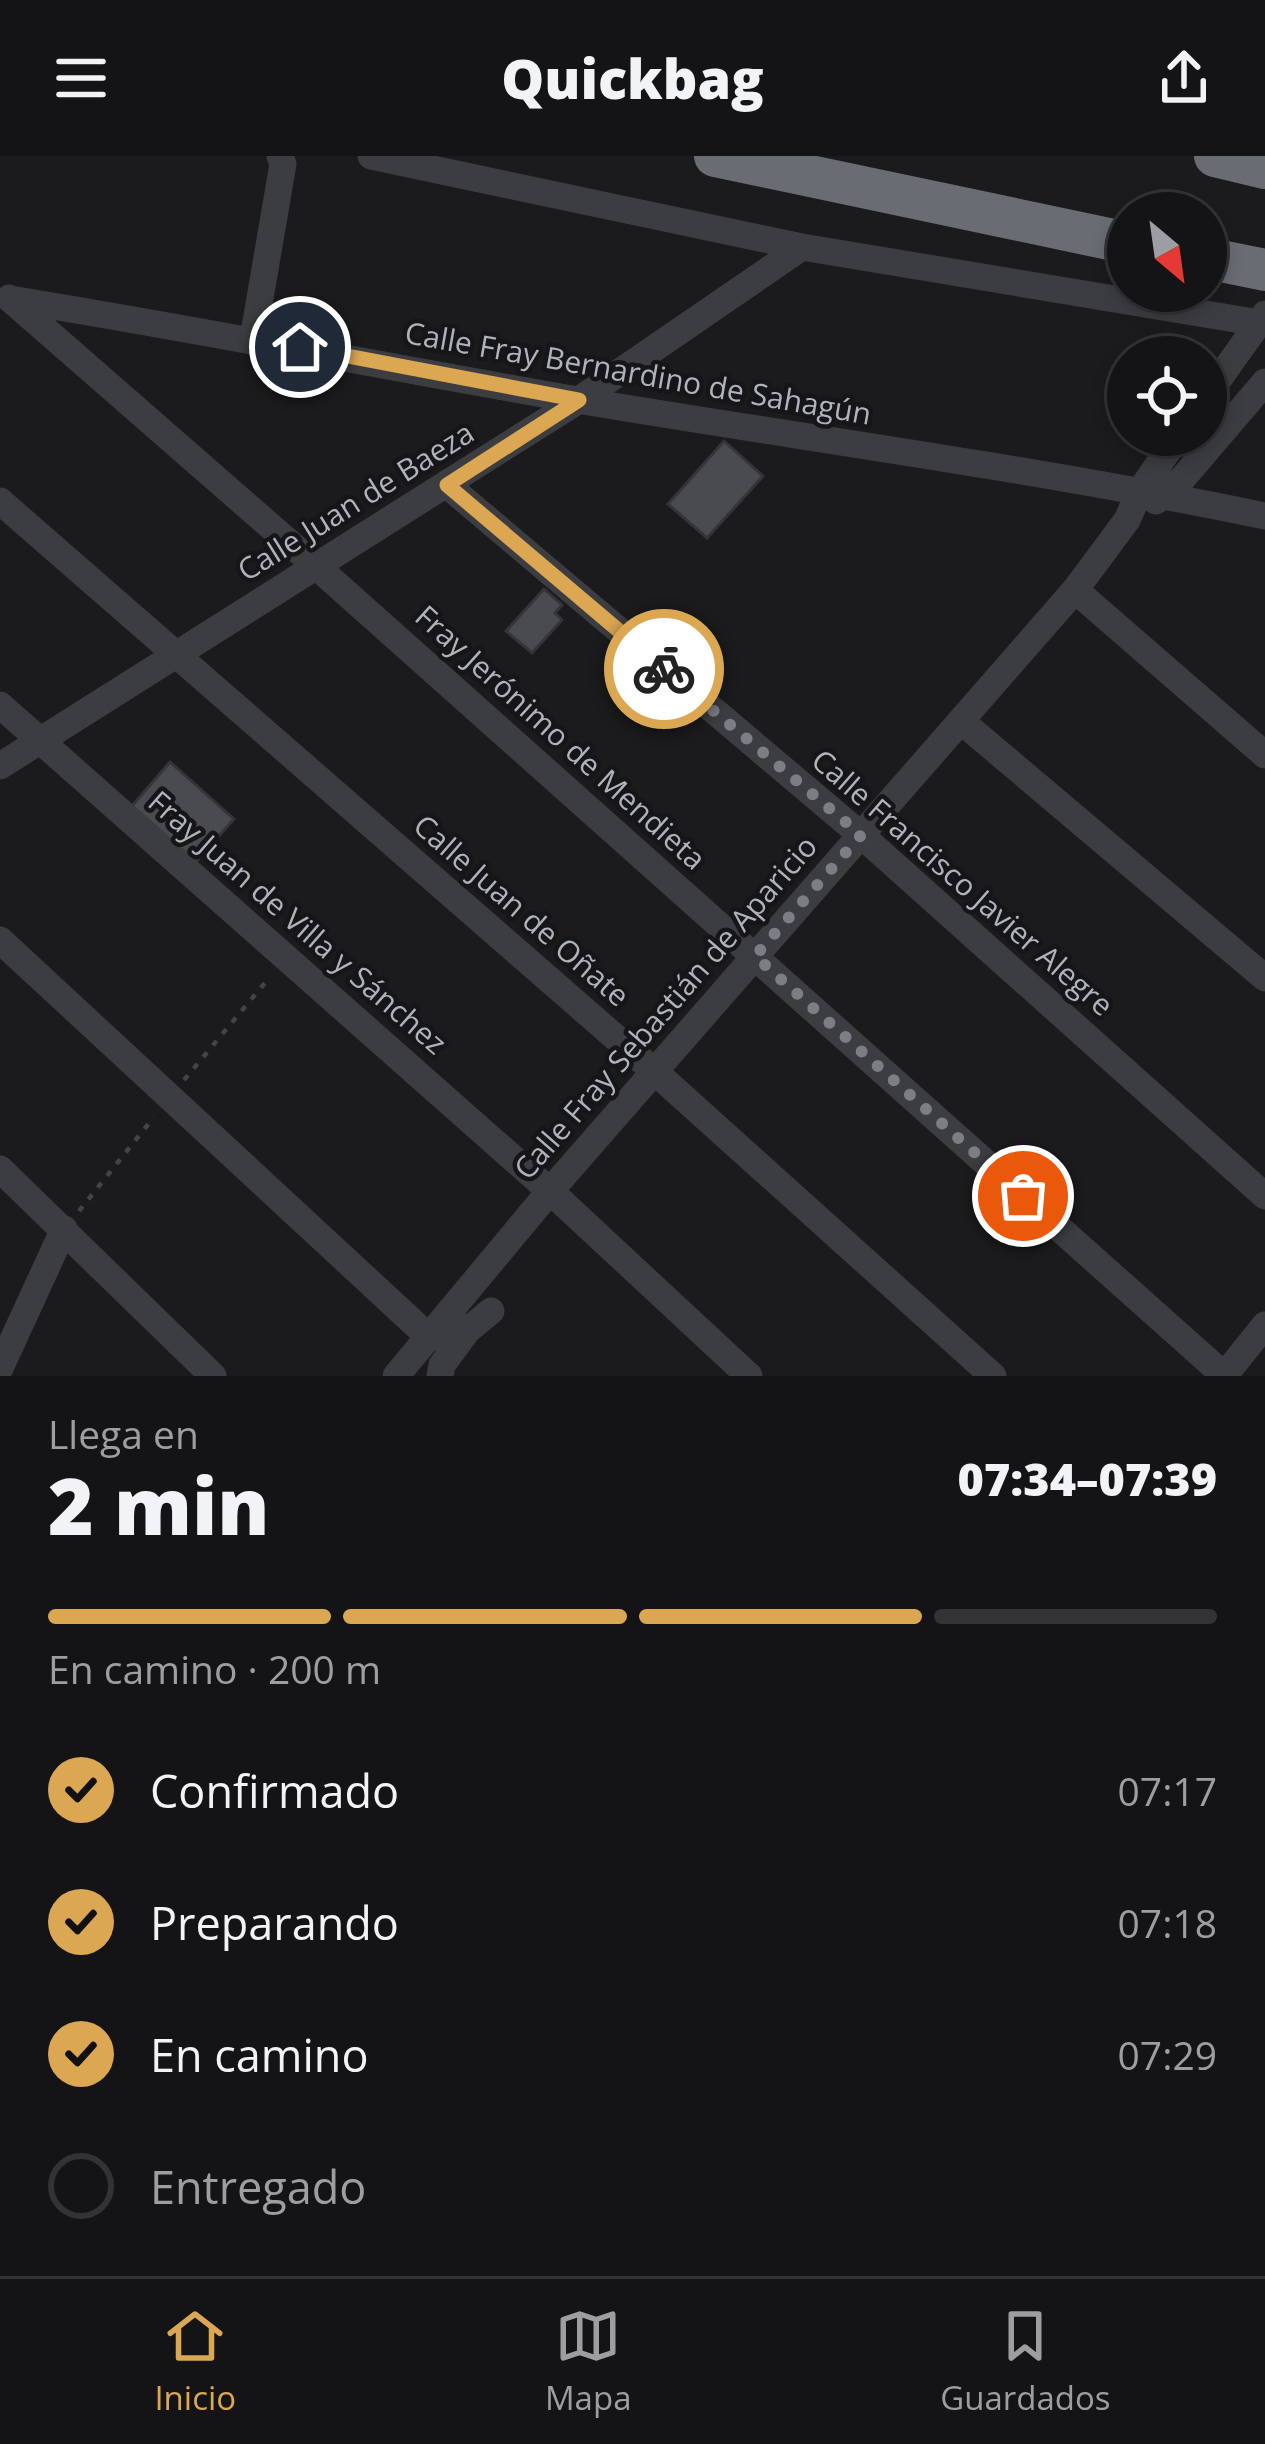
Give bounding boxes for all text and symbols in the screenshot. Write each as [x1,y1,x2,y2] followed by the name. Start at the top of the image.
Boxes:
[501,41,764,115] text: Quickbag
[48,45,114,111] icon: menu
[1151,45,1217,111] icon: share
[1107,192,1227,312] north arrow
[1107,192,1227,456] map controls
[249,296,351,398] pin
[402,311,875,434] street label: Calle Fray Bernardino de Sahagún
[267,314,333,380] icon: home
[1107,336,1227,456] button: locate
[229,411,481,590] street label: Calle Juan de Baeza
[407,595,715,878] street label: Fray Jerónimo de Mendieta
[604,609,724,729] courier
[631,636,697,702] icon: bike
[803,739,1123,1024] street label: Calle Francisco Javier Alegre
[140,781,456,1063] street label: Fray Juan de Villa y Sánchez
[405,805,639,1015] street label: Calle Juan de Oñate
[504,826,826,1188] street label: Calle Fray Sebastián de Aparicio
[972,1145,1074,1247] pin
[990,1163,1056,1229] icon: bag
[48,1407,199,1460] text: Llega en
[958,1448,1217,1509] text: 07:34–07:39
[48,1452,270,1558] text: 2 min
[48,1642,381,1695] text: En camino · 200 m
[48,1757,114,1823] icon: check
[150,1760,399,1821] text: Confirmado
[1118,1764,1217,1817] text: 07:17
[48,1889,114,1955] icon: check
[150,1892,399,1953] text: Preparando
[1118,1896,1217,1949] text: 07:18
[48,2021,114,2087] icon: check
[150,2024,369,2085] text: En camino
[1118,2028,1217,2081] text: 07:29
[150,2156,366,2217] text: Entregado
[154,2303,236,2420] tab: Inicio
[545,2303,631,2420] tab: Mapa
[940,2303,1111,2420] tab: Guardados

